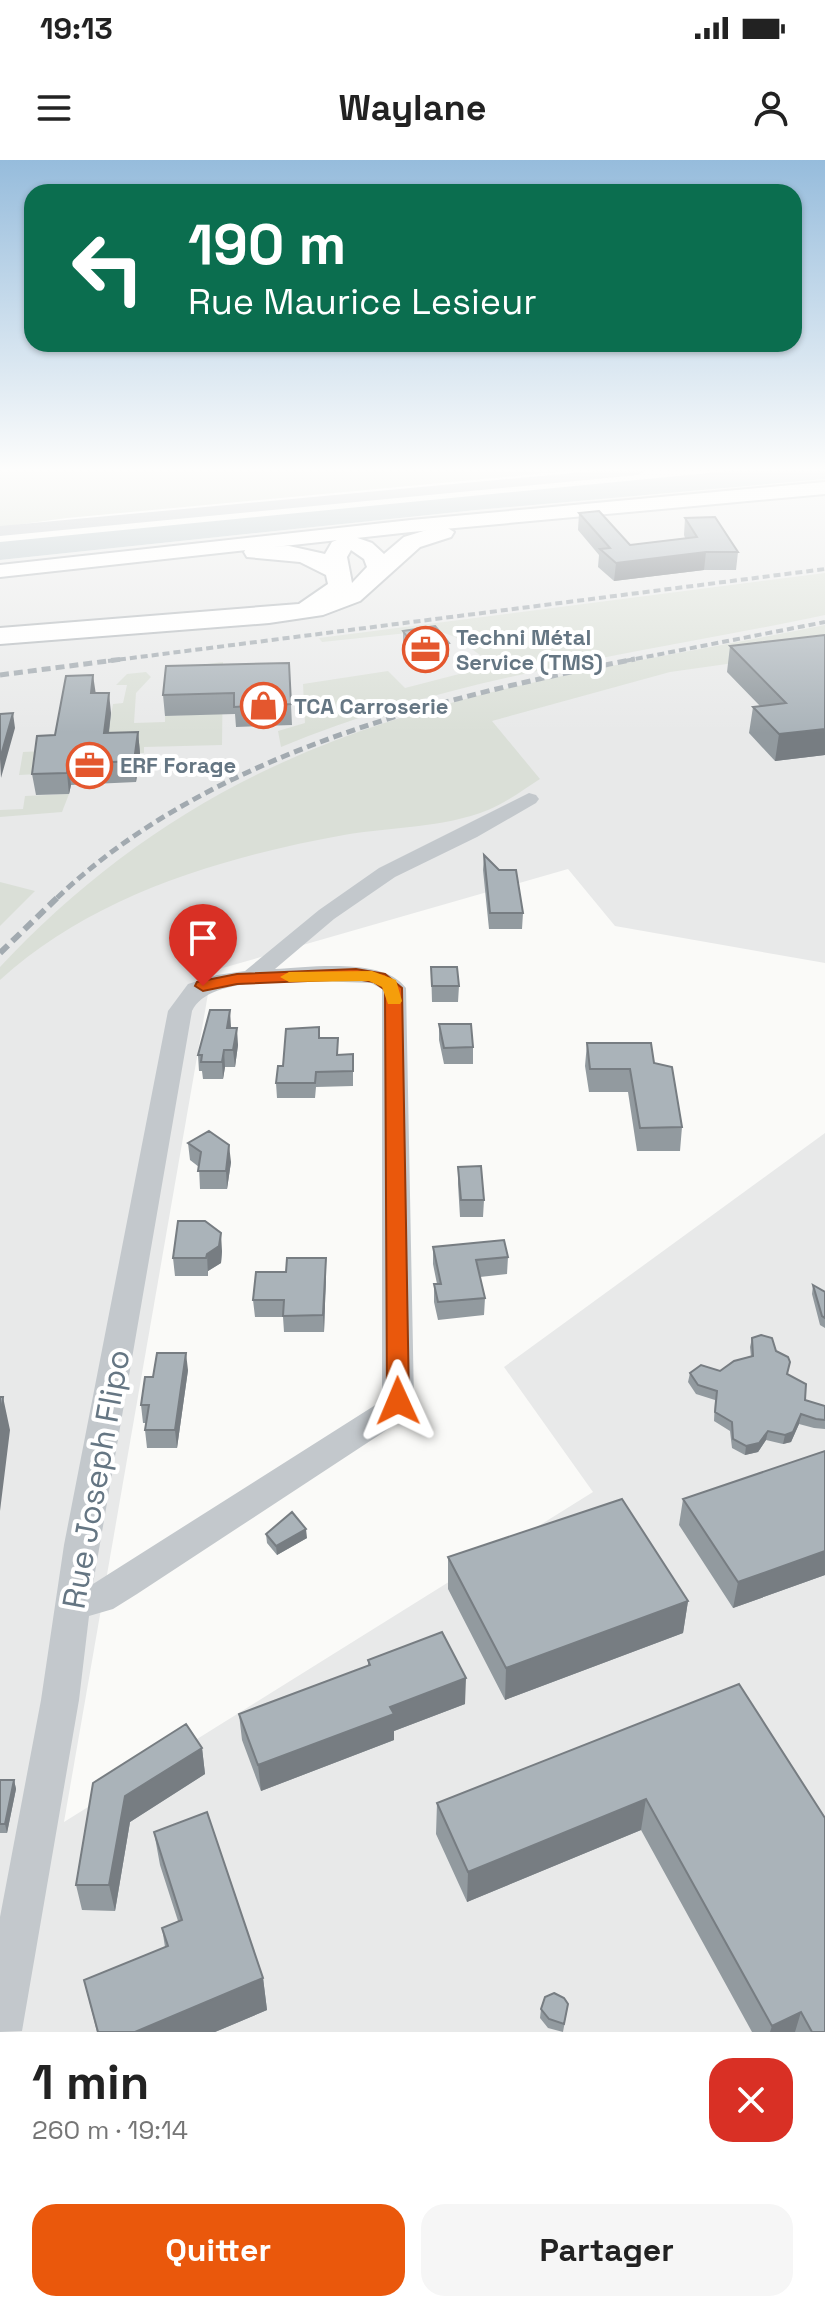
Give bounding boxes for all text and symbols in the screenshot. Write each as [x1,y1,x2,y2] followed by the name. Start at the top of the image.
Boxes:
[40,9,113,48] text: 19:13
[339,85,486,131] text: Waylane
[32,86,76,130] icon: menu
[749,86,793,130] icon: person
[188,209,346,280] text: 190 m
[56,216,160,320] icon: left
[188,279,537,325] text: Rue Maurice Lesieur
[456,623,603,676] place label: Techni Métal Service (TMS)
[401,626,449,674] office icon: Techni Métal Service (TMS)
[239,682,287,730] shop icon: TCA Carroserie
[294,692,448,720] place label: TCA Carroserie
[65,741,113,789] office icon: ERF Forage
[120,751,236,779] place label: ERF Forage
[169,904,237,986] pin
[181,916,225,960] icon: arrive
[54,1346,138,1612] street label: Rue Joseph Flipo
[356,1359,440,1443] position arrow
[32,2052,149,2113] text: 1 min
[709,2058,793,2142] button: close
[32,2113,188,2147] text: 260 m · 19:14
[32,2204,405,2296] button: Quitter
[421,2204,793,2296] button: Partager

